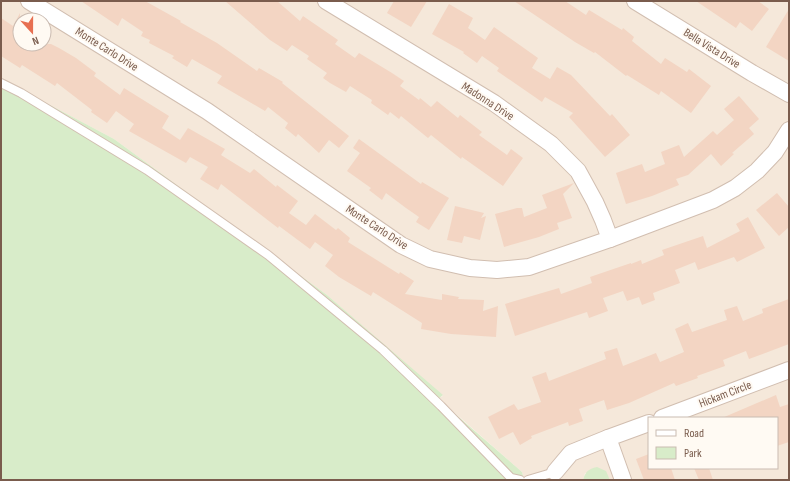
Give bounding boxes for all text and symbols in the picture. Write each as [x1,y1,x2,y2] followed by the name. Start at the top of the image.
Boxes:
[12,12,52,52] north arrow
[72,24,141,75] street label: Monte Carlo Drive
[681,25,743,72] street label: Bella Vista Drive
[30,34,40,48] text: N
[459,79,517,124] street label: Madonna Drive
[343,202,411,253] street label: Monte Carlo Drive
[697,378,754,411] street label: Hickam Circle
[648,417,778,469] legend
[684,426,704,441] text: Road
[684,446,702,461] text: Park

